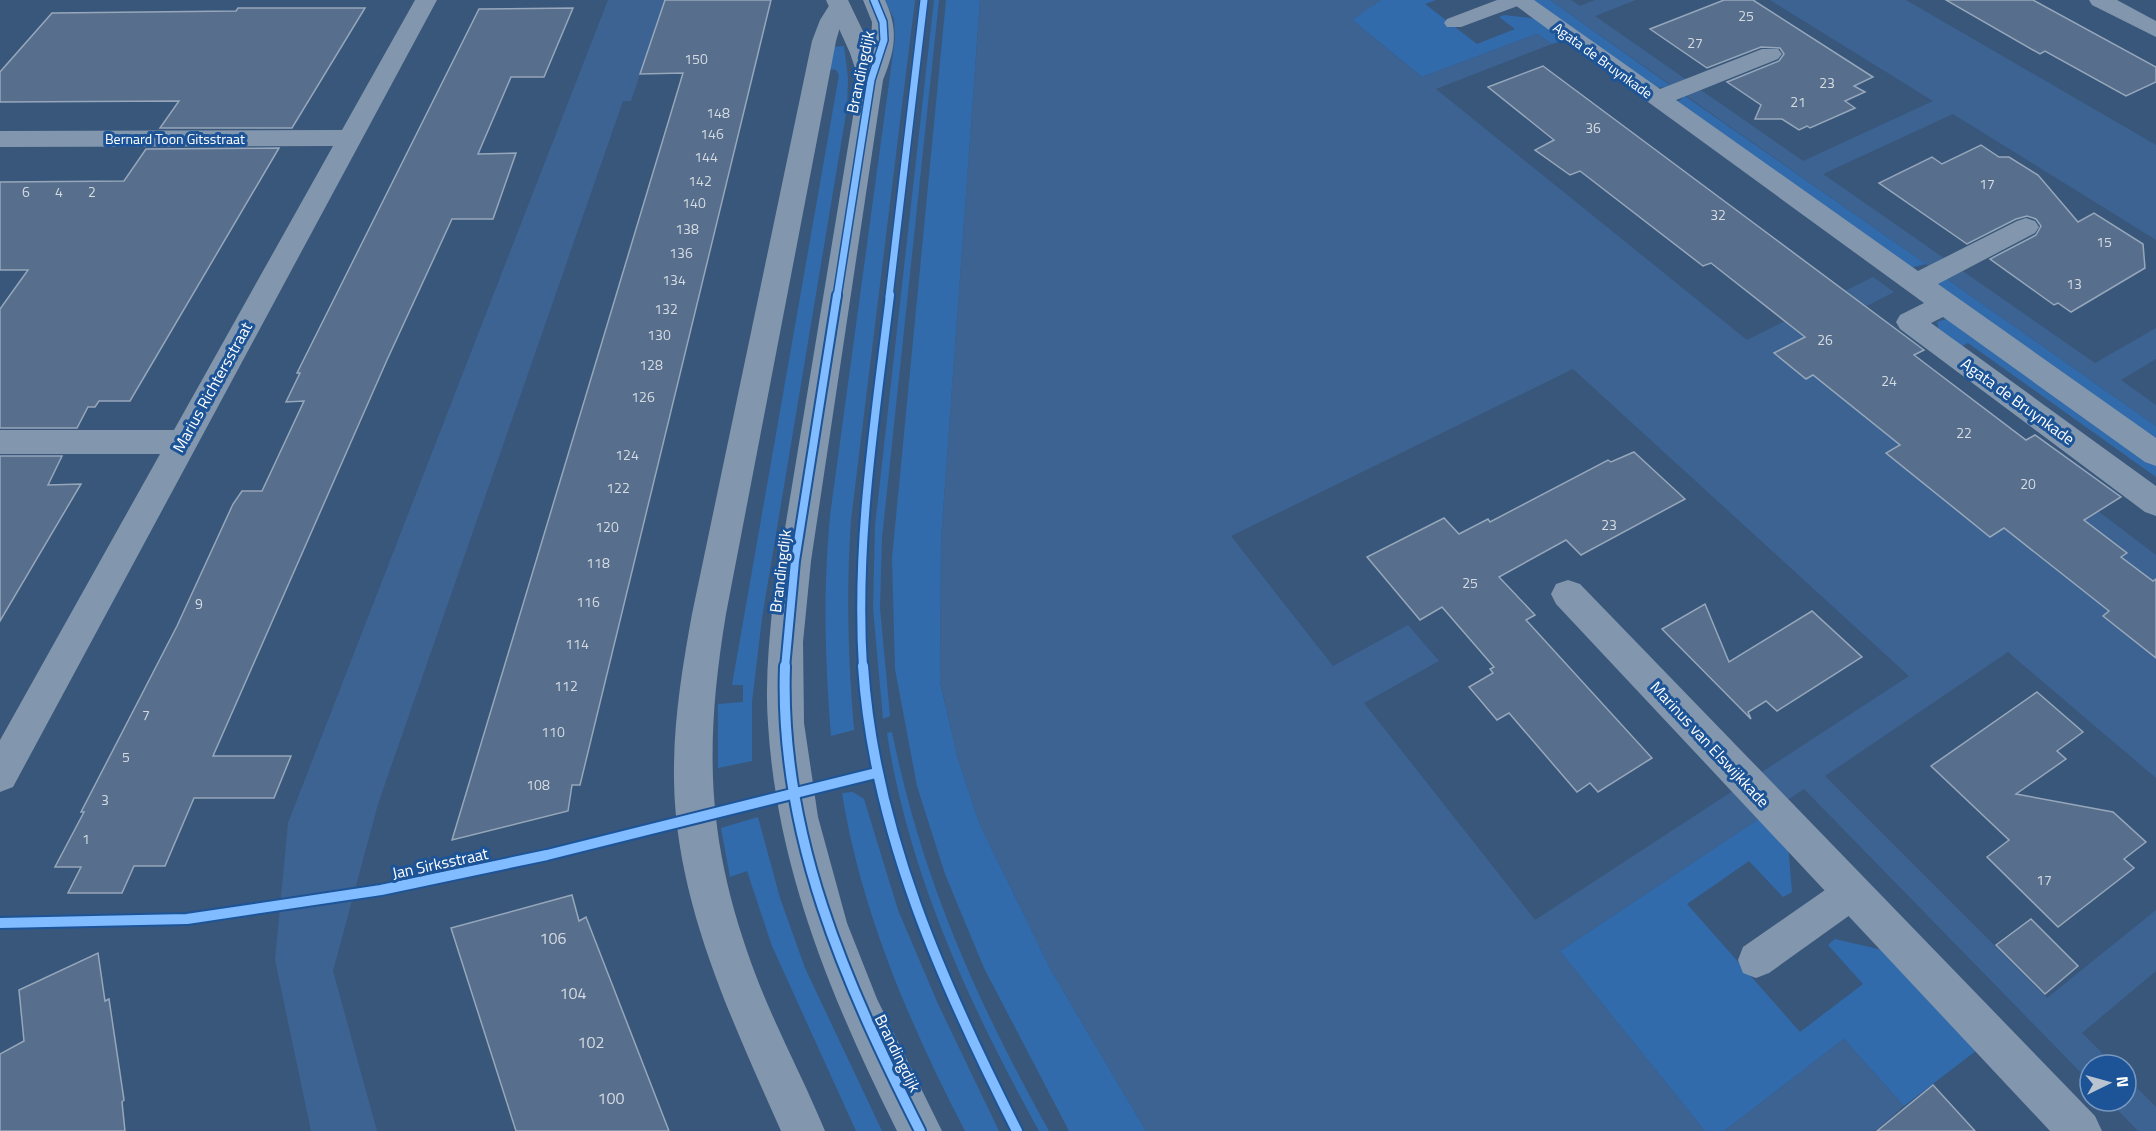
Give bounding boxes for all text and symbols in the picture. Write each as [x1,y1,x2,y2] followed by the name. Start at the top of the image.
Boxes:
[1738,5,1754,26] house number: 25
[1549,17,1657,103] street label: Agata de Bruynkade
[840,28,881,116] street label: Brandingdijk
[1687,32,1703,53] house number: 27
[684,48,708,69] house number: 150
[1819,72,1835,93] house number: 23
[1790,91,1806,112] house number: 21
[706,102,730,123] house number: 148
[1585,117,1601,138] house number: 36
[700,123,724,144] house number: 146
[105,128,245,149] street label: Bernard Toon Gitsstraat
[694,146,718,167] house number: 144
[688,170,712,191] house number: 142
[1979,173,1995,194] house number: 17
[22,181,30,202] house number: 6
[55,181,63,202] house number: 4
[88,181,96,202] house number: 2
[682,192,706,213] house number: 140
[1710,204,1726,225] house number: 32
[675,218,699,239] house number: 138
[2096,231,2112,252] house number: 15
[669,242,693,263] house number: 136
[662,269,686,290] house number: 134
[2066,273,2082,294] house number: 13
[654,298,678,319] house number: 132
[166,317,258,457] street label: Marius Richtersstraat
[647,324,671,345] house number: 130
[1817,329,1833,350] house number: 26
[1956,352,2080,450] street label: Agata de Bruynkade
[639,354,663,375] house number: 128
[1881,370,1897,391] house number: 24
[631,386,655,407] house number: 126
[1956,422,1972,443] house number: 22
[615,444,639,465] house number: 124
[2020,473,2036,494] house number: 20
[606,477,630,498] house number: 122
[1601,514,1617,535] house number: 23
[595,516,619,537] house number: 120
[763,528,797,614] street label: Brandingdijk
[586,552,610,573] house number: 118
[1462,572,1478,593] house number: 25
[576,591,600,612] house number: 116
[195,593,203,614] house number: 9
[565,633,589,654] house number: 114
[554,675,578,696] house number: 112
[1645,675,1775,813] street label: Marinus van Elswijkkade
[142,704,150,725] house number: 7
[541,721,565,742] house number: 110
[122,746,130,767] house number: 5
[526,774,550,795] house number: 108
[101,789,109,810] house number: 3
[82,828,90,849] house number: 1
[390,841,491,885] street label: Jan Sirksstraat
[2036,869,2052,890] house number: 17
[540,926,566,950] house number: 106
[560,981,586,1005] house number: 104
[869,1010,927,1096] street label: Brandingdijk
[578,1030,604,1054] house number: 102
[2078,1053,2138,1113] north arrow
[2111,1075,2135,1088] text: N
[598,1086,624,1110] house number: 100

